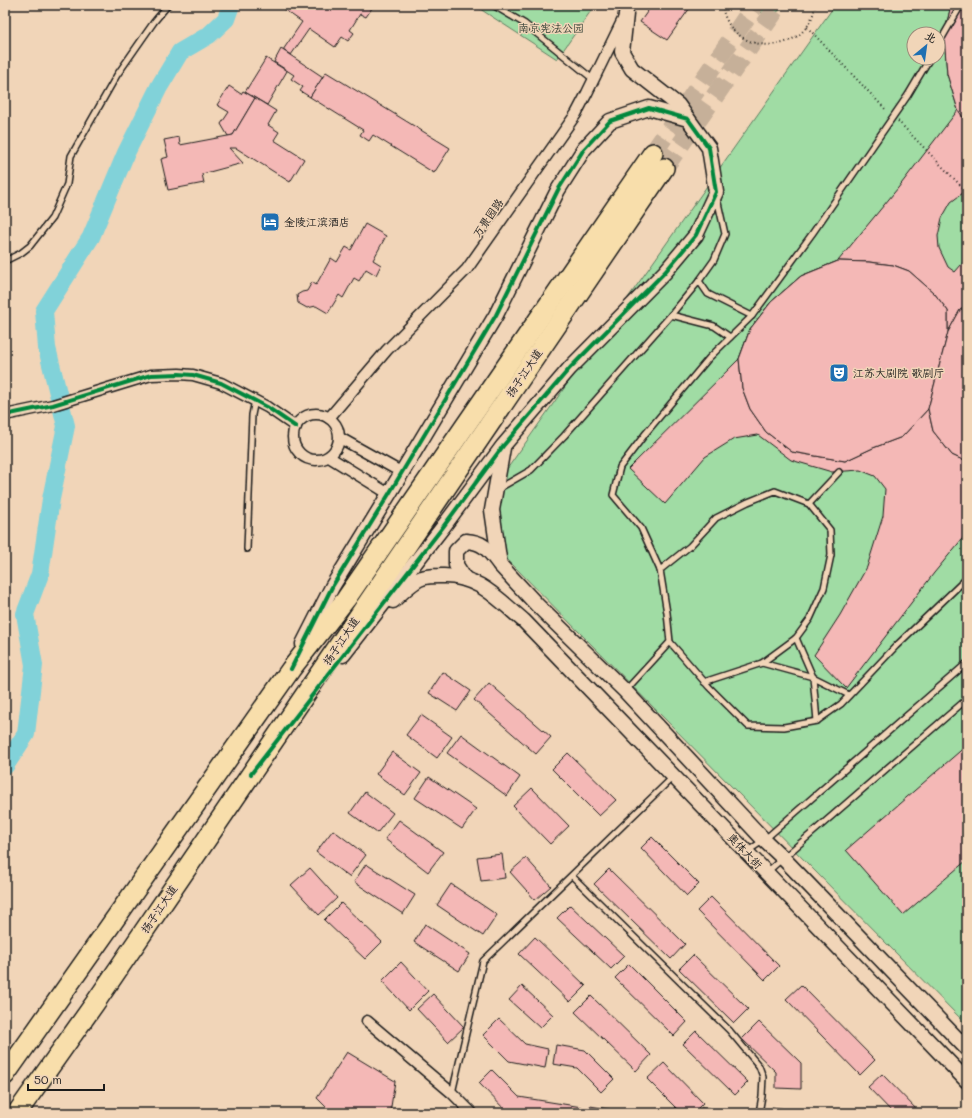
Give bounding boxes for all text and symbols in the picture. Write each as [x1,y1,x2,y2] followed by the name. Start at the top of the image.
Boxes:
[518,20,584,35] park label: 南京宪法公园
[906,26,946,66] north arrow
[923,28,940,46] text: 北
[469,195,506,240] street label: 万景园路
[259,211,281,233] hotel icon: 金陵江滨酒店
[284,214,350,229] place label: 金陵江滨酒店
[502,346,545,400] street label: 扬子江大道
[828,362,850,384] theatre icon: 江苏大剧院 歌剧厅
[853,365,945,380] place label: 江苏大剧院 歌剧厅
[319,614,362,668] street label: 扬子江大道
[725,830,767,872] street label: 奥体大街
[137,882,180,936] street label: 扬子江大道
[28,1066,104,1092] scale bar
[34,1071,62,1087] text: 50 m

